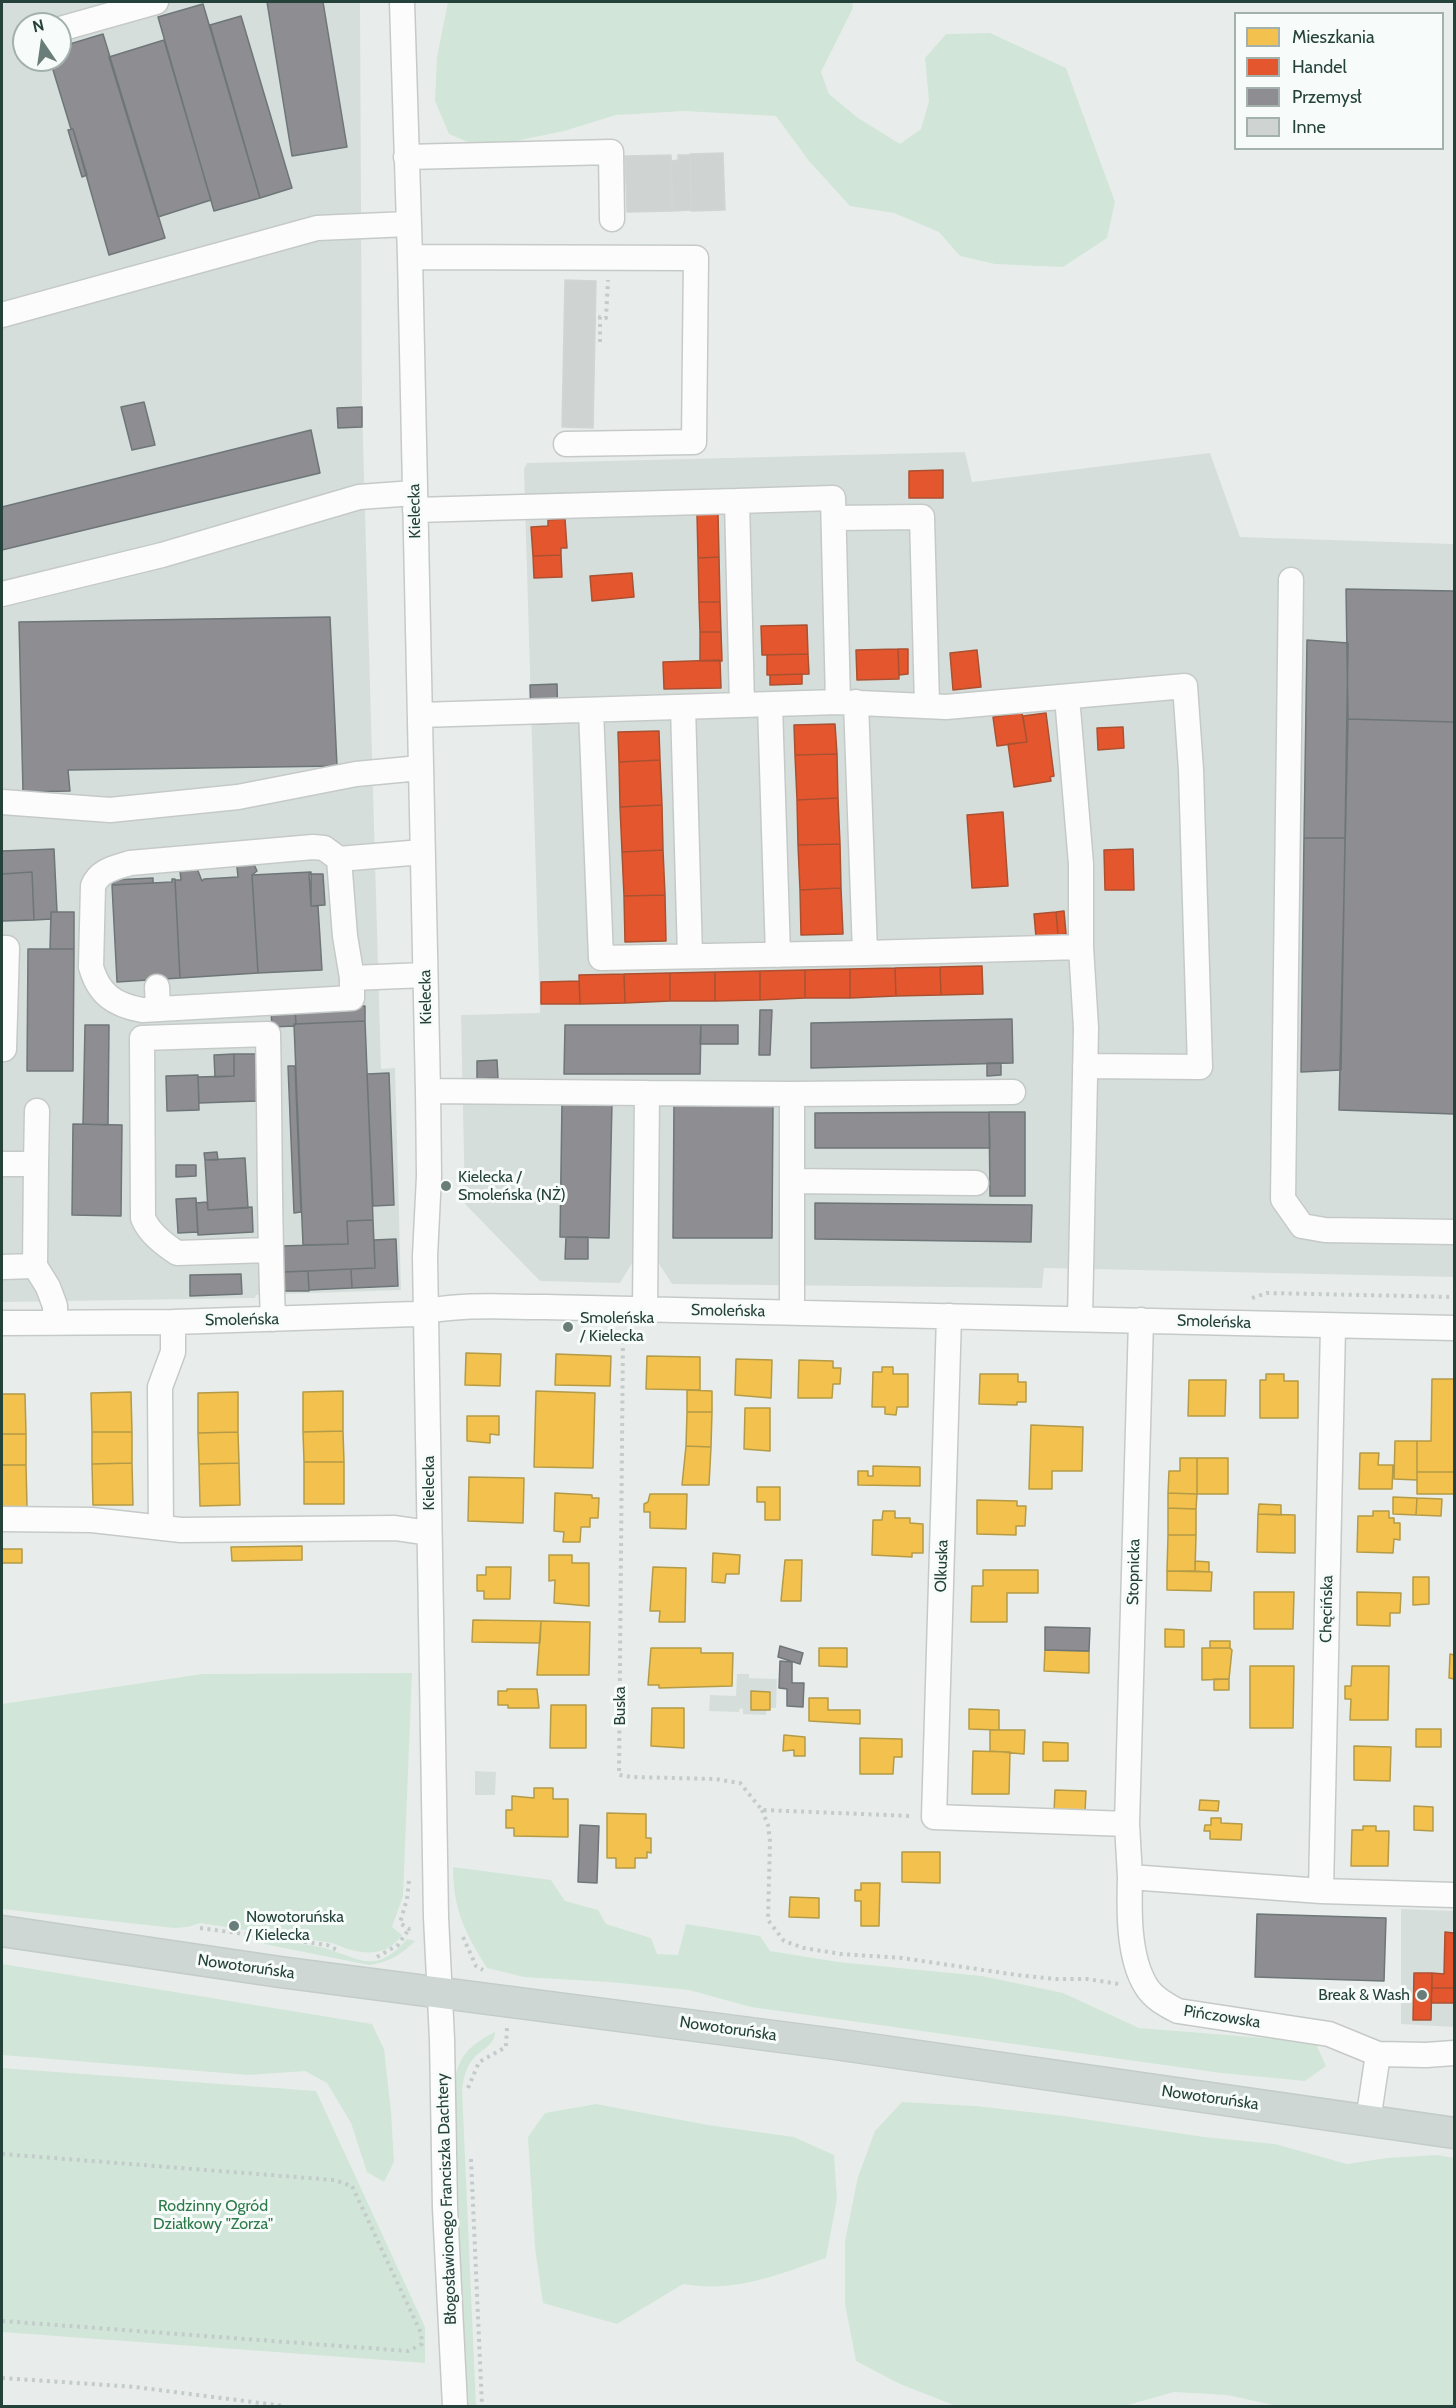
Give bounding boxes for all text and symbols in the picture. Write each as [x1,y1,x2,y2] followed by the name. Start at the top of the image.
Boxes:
[12,12,72,72] north arrow
[1234,12,1444,150] legend
[31,15,46,36] text: N
[1292,26,1375,48] text: Mieszkania
[1292,56,1347,78] text: Handel
[1292,86,1362,108] text: Przemysł
[1292,116,1326,138] text: Inne
[405,483,425,539] street label: Kielecka
[416,969,436,1025] street label: Kielecka
[458,1167,566,1205] place label: Kielecka / Smoleńska (NŻ)
[439,1179,453,1193] marker: Kielecka / Smoleńska (NŻ)
[691,1301,765,1321] street label: Smoleńska
[580,1308,654,1346] place label: Smoleńska / Kielecka
[205,1310,279,1330] street label: Smoleńska
[1177,1311,1251,1333] street label: Smoleńska
[561,1320,575,1334] marker: Smoleńska / Kielecka
[419,1456,439,1510] street label: Kielecka
[931,1539,953,1593] street label: Olkuska
[1124,1539,1144,1605] street label: Stopnicka
[1317,1575,1337,1643] street label: Chęcińska
[610,1686,630,1726] street label: Buska
[246,1907,344,1945] place label: Nowotoruńska / Kielecka
[227,1919,241,1933] marker: Nowotoruńska / Kielecka
[196,1951,296,1983] street label: Nowotoruńska
[1318,1985,1410,2005] place label: Break & Wash
[1415,1988,1429,2002] marker: Break & Wash
[1182,2001,1262,2033] street label: Pińczowska
[678,2013,778,2045] street label: Nowotoruńska
[433,2073,461,2325] street label: Błogosławionego Franciszka Dachtery
[1160,2082,1260,2114] street label: Nowotoruńska
[153,2196,273,2234] park label: Rodzinny Ogród Działkowy "Zorza"

